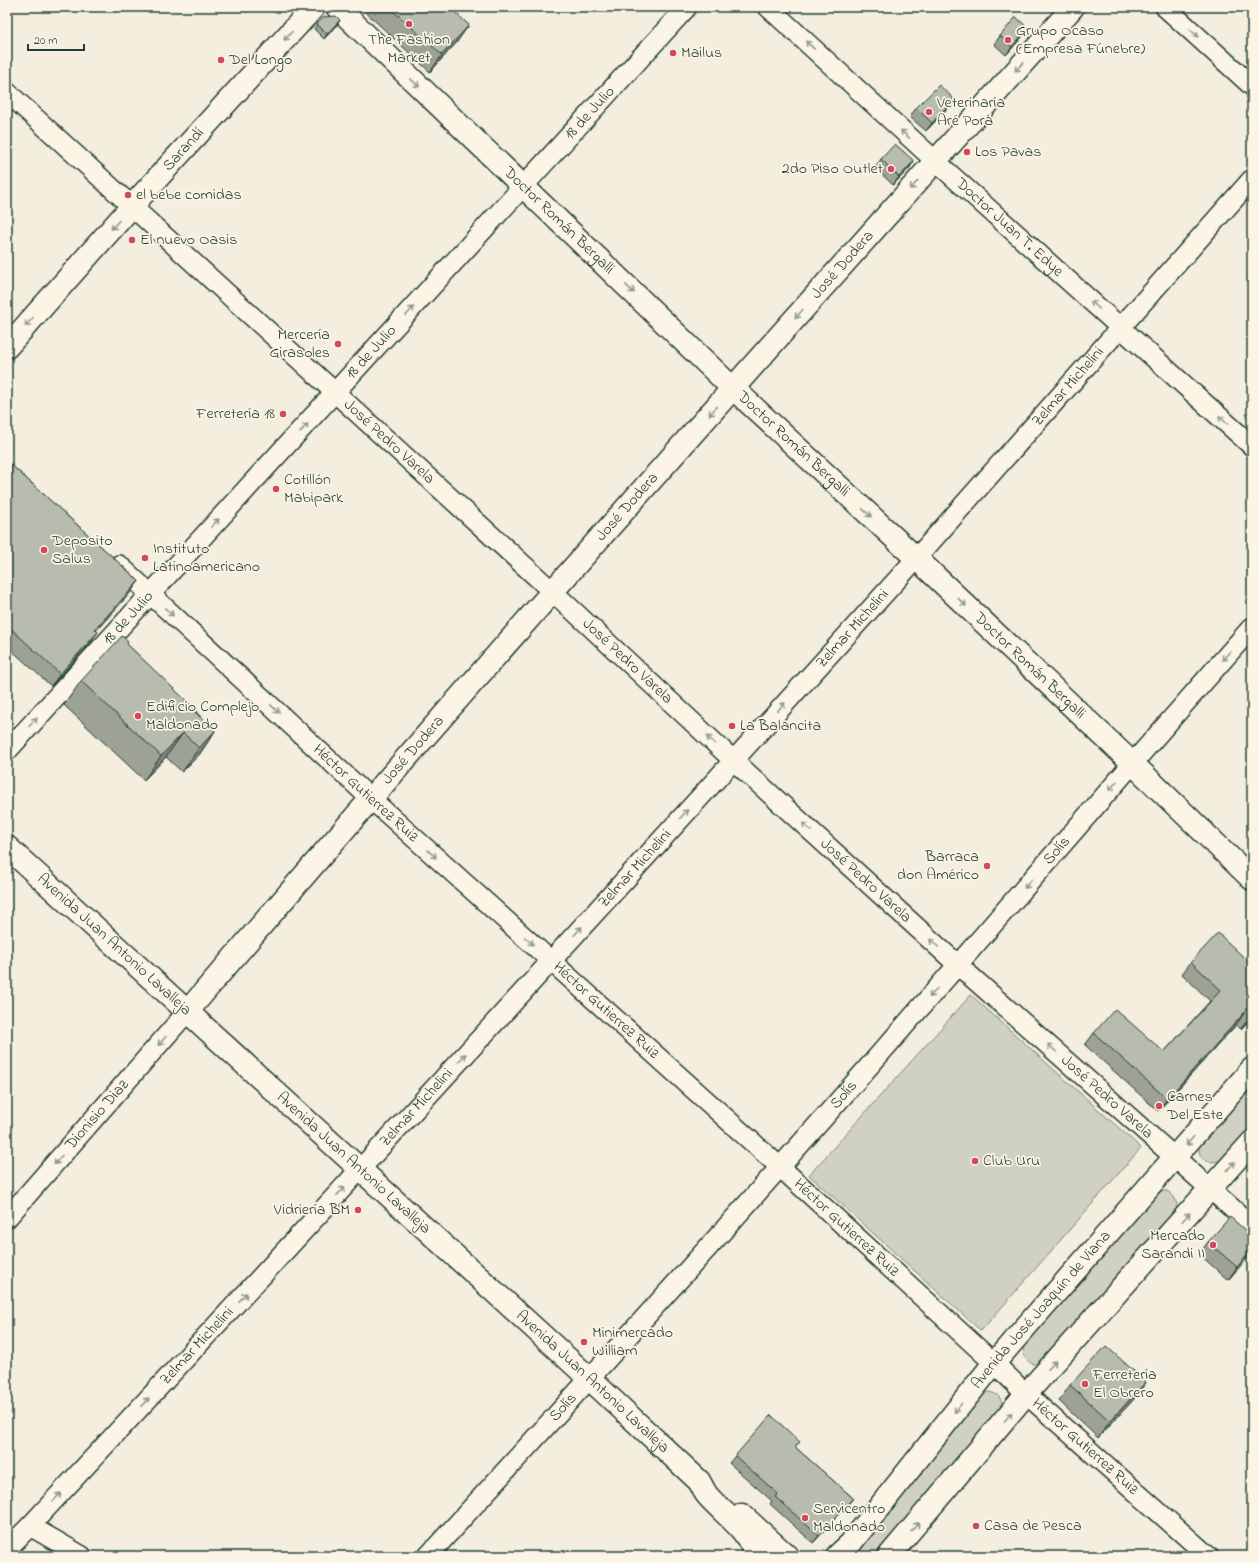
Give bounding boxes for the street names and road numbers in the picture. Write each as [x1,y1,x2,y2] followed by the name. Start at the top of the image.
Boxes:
[559,81,621,146] street label: 18 de Julio
[157,122,210,177] street label: Sarandí
[497,161,620,280] street label: Doctor Román Bergalli
[949,172,1070,283] street label: Doctor Juan T. Edye
[805,225,880,305] street label: José Dodera
[340,320,402,385] street label: 18 de Julio
[1026,341,1110,432] street label: Zelmar Michelini
[731,385,855,503] street label: Doctor Román Bergalli
[338,394,440,490] street label: José Pedro Varela
[590,467,665,547] street label: José Dodera
[810,584,895,674] street label: Zelmar Michelini
[97,586,160,651] street label: 18 de Julio
[968,606,1091,725] street label: Doctor Román Bergalli
[576,613,678,710] street label: José Pedro Varela
[376,710,450,790] street label: José Dodera
[307,738,424,848] street label: Héctor Gutierrez Ruiz
[593,824,678,914] street label: Zelmar Michelini
[1037,831,1076,871] street label: Solís
[814,833,917,929] street label: José Pedro Varela
[31,868,197,1022] street label: Avenida Juan Antonio Lavalleja
[547,956,665,1065] street label: Héctor Gutierrez Ruiz
[1055,1049,1159,1145] street label: José Pedro Varela
[374,1063,459,1153] street label: Zelmar Michelini
[59,1074,135,1156] street label: Dionisio Diaz
[824,1075,863,1115] street label: Solís
[271,1086,436,1240] street label: Avenida Juan Antonio Lavalleja
[788,1173,905,1283] street label: Héctor Gutierrez Ruiz
[965,1225,1117,1395] street label: Avenida José Joaquín de Viana
[154,1301,240,1391] street label: Zelmar Michelini
[510,1305,675,1459] street label: Avenida Juan Antonio Lavalleja
[544,1388,583,1427] street label: Solís
[1026,1392,1144,1501] street label: Héctor Gutierrez Ruiz

